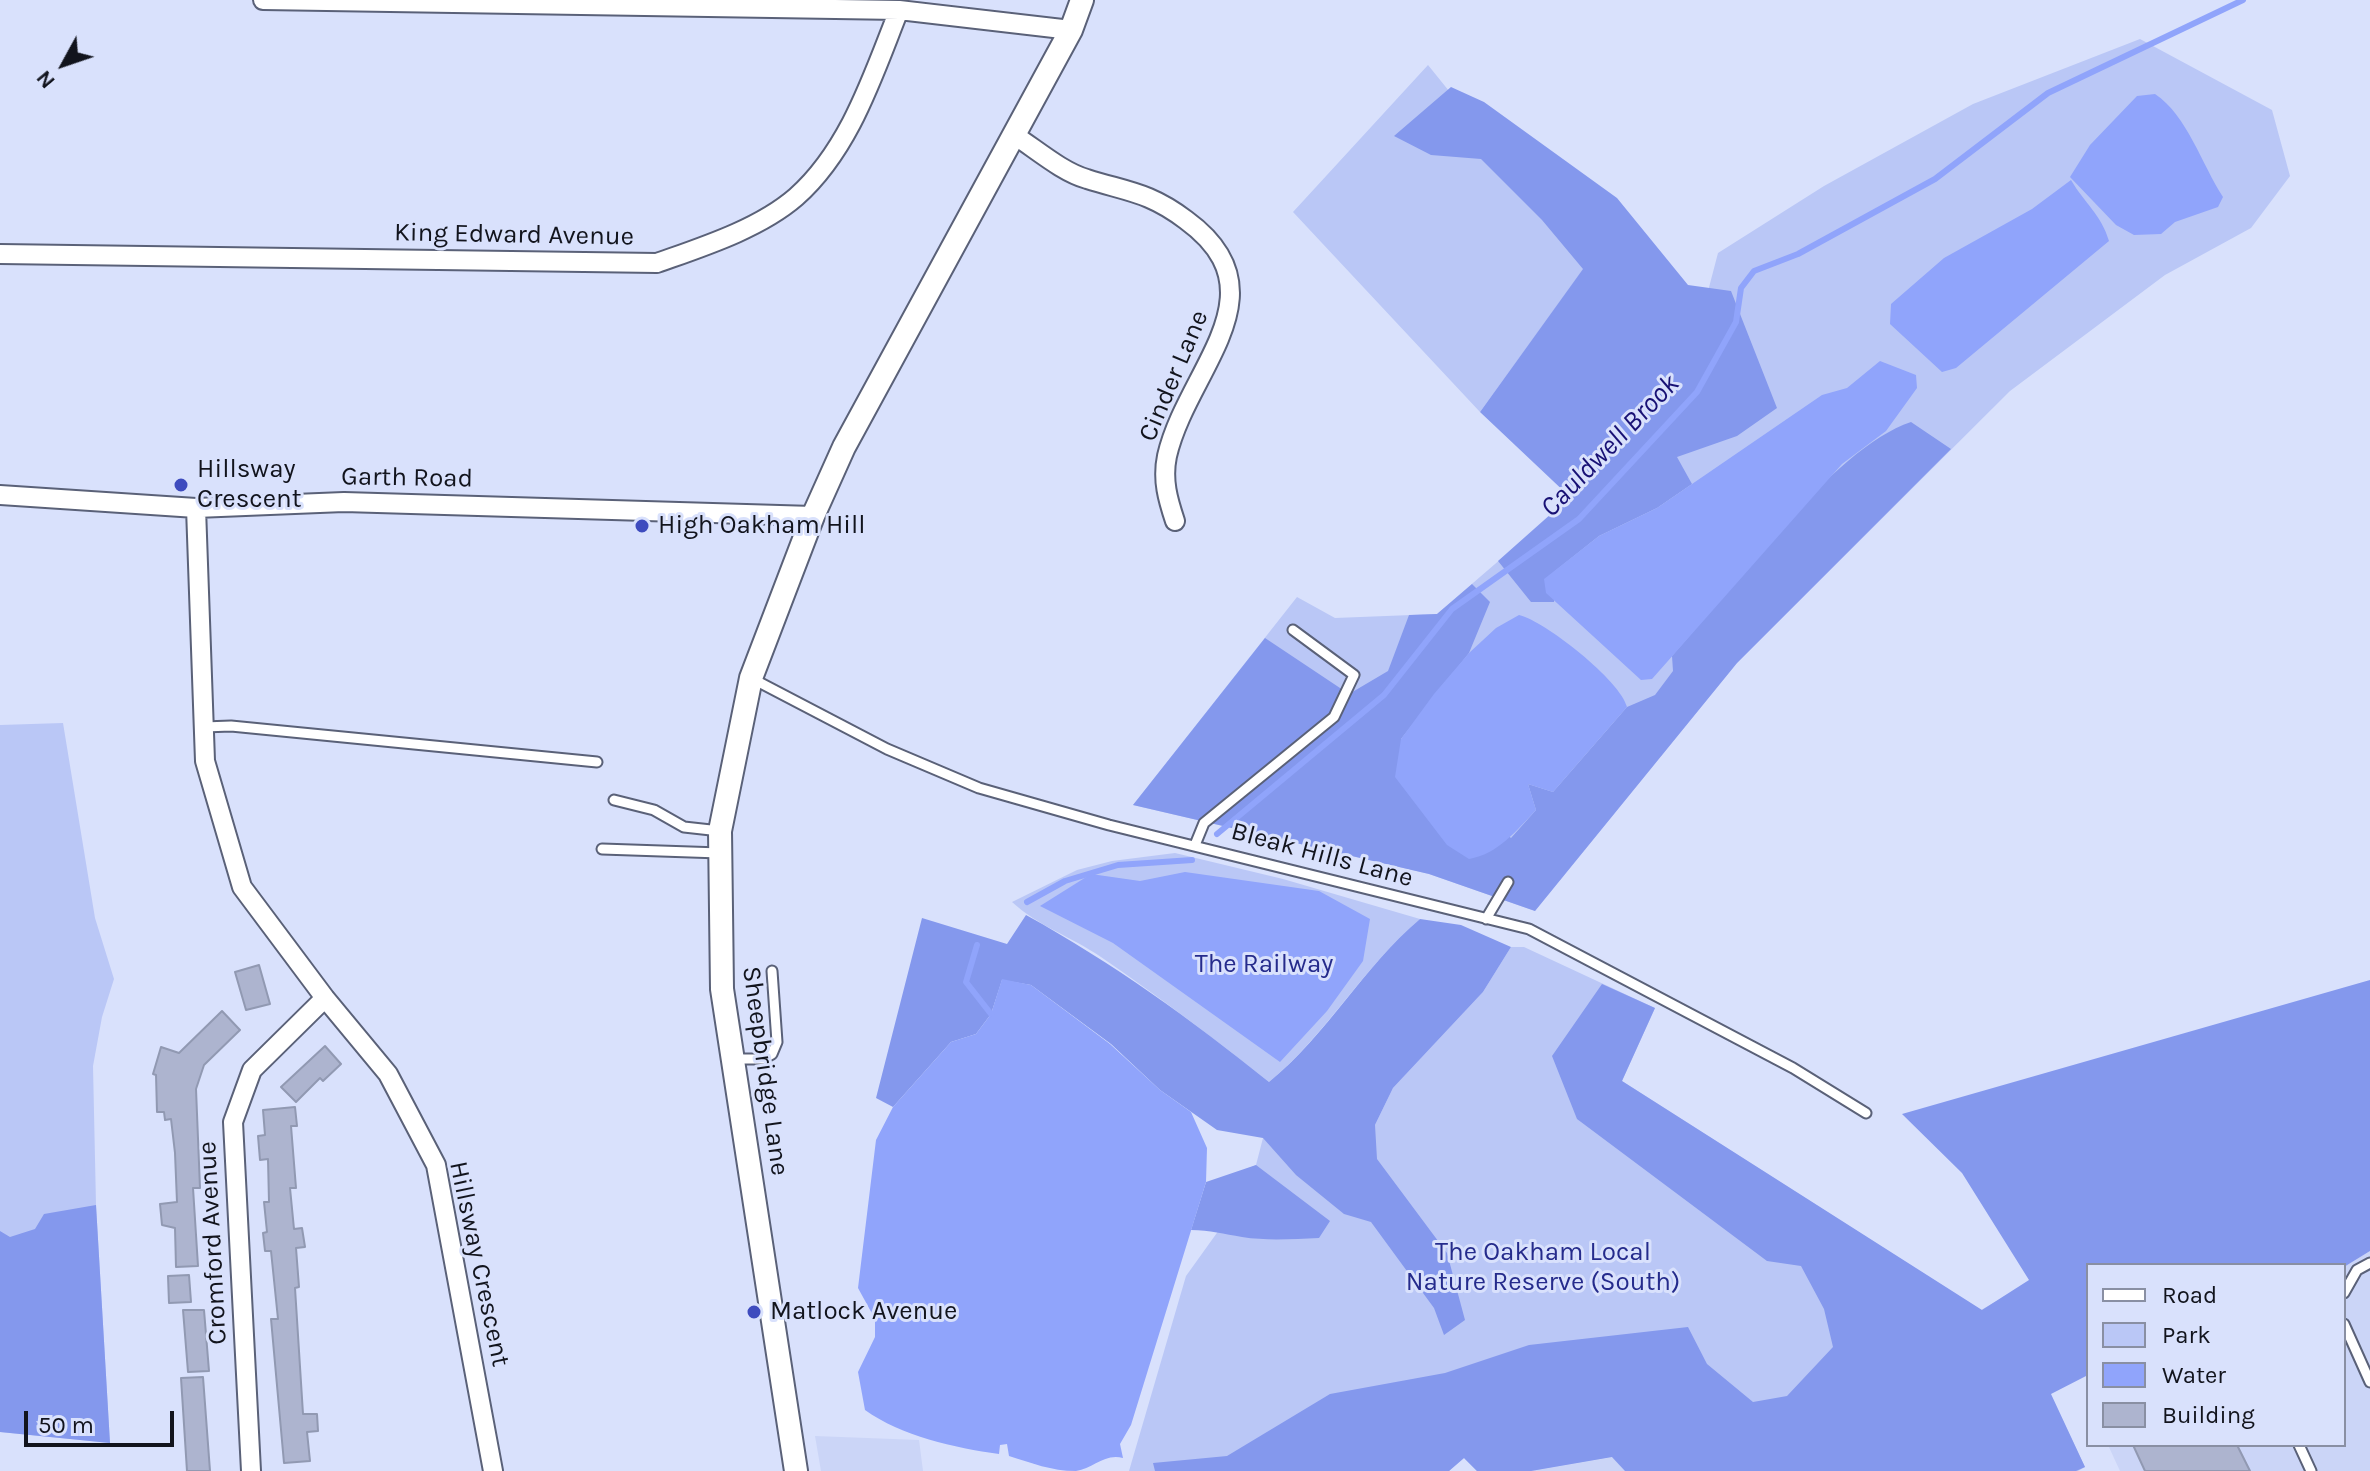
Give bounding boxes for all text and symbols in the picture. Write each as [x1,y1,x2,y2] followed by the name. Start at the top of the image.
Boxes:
[24,24,104,104] north arrow
[31,65,61,94] text: N
[394,217,634,253] street label: King Edward Avenue
[1132,306,1216,446] street label: Cinder Lane
[1534,368,1686,524] water label: Cauldwell Brook
[197,454,302,516] place label: Hillsway Crescent
[341,461,473,495] street label: Garth Road
[172,476,190,494] marker: Hillsway Crescent
[658,510,866,542] place label: High Oakham Hill
[633,517,651,535] marker: High Oakham Hill
[1228,816,1416,894] street label: Bleak Hills Lane
[1195,949,1333,981] park label: The Railway
[735,964,795,1178] street label: Sheepbridge Lane
[192,1141,234,1345] street label: Cromford Avenue
[442,1158,516,1370] street label: Hillsway Crescent
[1406,1237,1680,1298] park label: The Oakham Local Nature Reserve (South)
[2086,1263,2346,1447] legend
[2162,1281,2217,1309] text: Road
[770,1296,957,1328] place label: Matlock Avenue
[745,1303,763,1321] marker: Matlock Avenue
[2162,1321,2211,1349] text: Park
[2162,1361,2226,1389] text: Water
[28,1395,178,1445] scale bar
[2162,1401,2255,1429] text: Building
[38,1411,94,1439] text: 50 m

